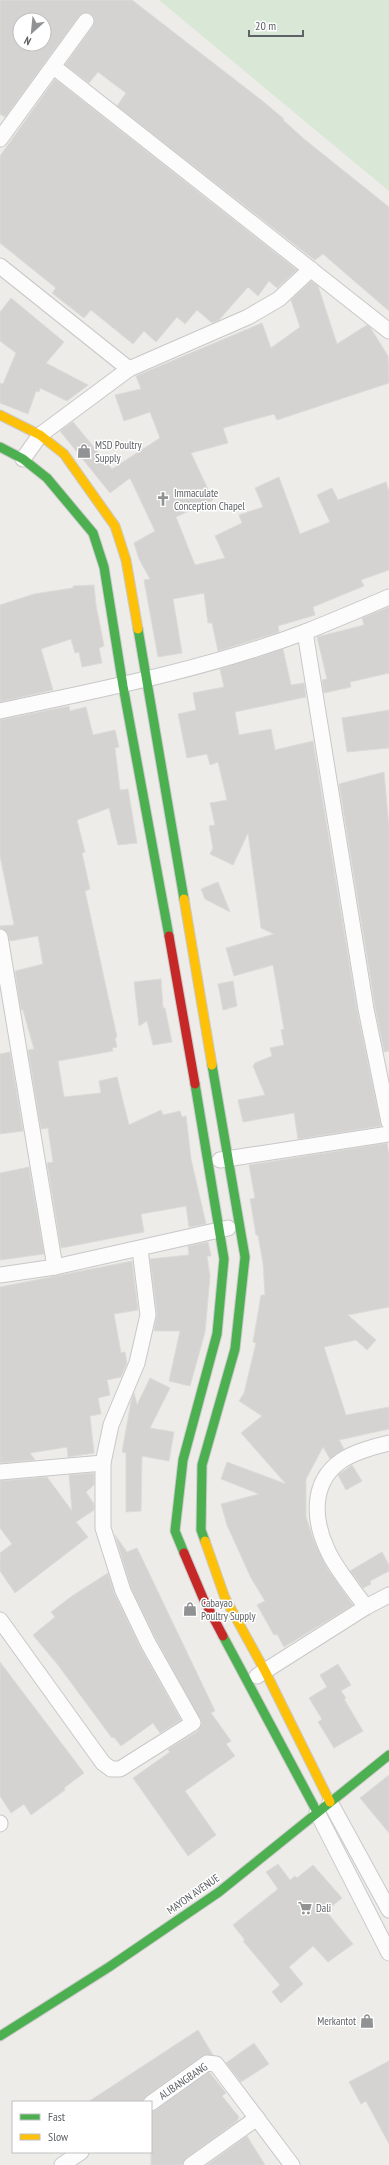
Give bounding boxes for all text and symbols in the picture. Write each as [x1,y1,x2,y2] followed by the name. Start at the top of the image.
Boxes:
[12,12,52,52] north arrow
[249,12,303,38] scale bar
[255,18,276,33] text: 20 m
[22,33,33,48] text: N
[95,438,143,465] place label: MSD Poultry Supply
[76,443,92,459] shop icon: MSD Poultry Supply
[174,486,245,513] place label: Immaculate Conception Chapel
[155,491,171,507] church icon: Immaculate Conception Chapel
[201,1596,257,1623] place label: Cabayao Poultry Supply
[182,1601,198,1617] shop icon: Cabayao Poultry Supply
[164,1871,222,1917] street label: MAYON AVENUE
[297,1900,313,1916] supermarket icon: Dali
[316,1901,331,1915] place label: Dali
[359,2013,375,2029] shop icon: Merkantot
[317,2014,356,2028] place label: Merkantot
[156,2060,210,2102] street label: ALIBANGBANG
[12,2101,152,2153] legend
[48,2109,66,2124] text: Fast
[48,2129,69,2144] text: Slow

